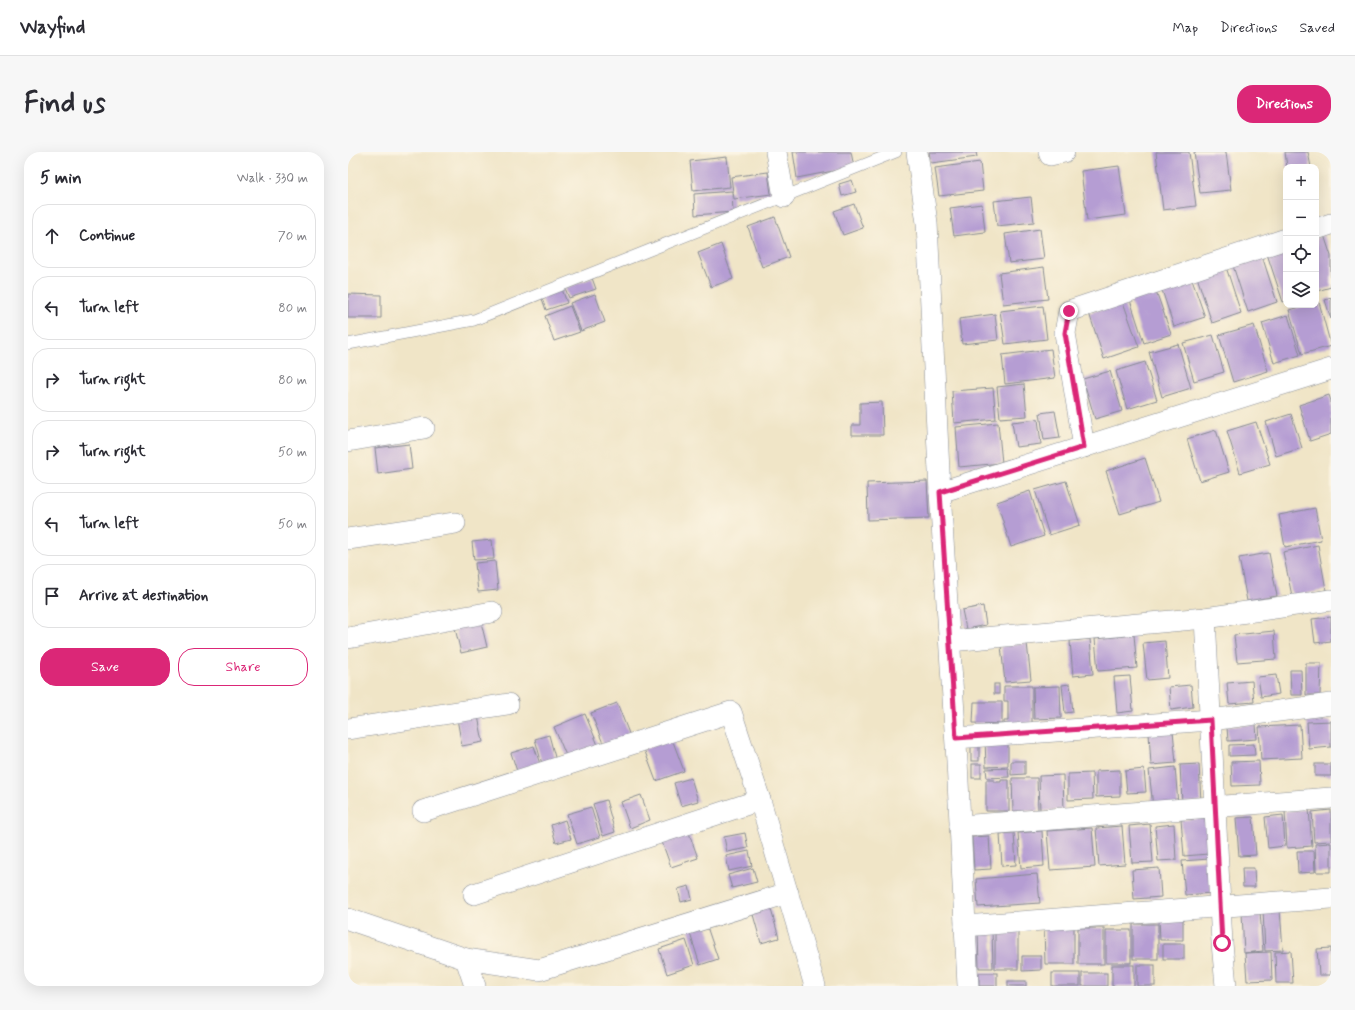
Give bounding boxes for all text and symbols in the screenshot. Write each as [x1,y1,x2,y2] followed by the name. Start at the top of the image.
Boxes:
[20,15,85,40] text: Wayfind
[1172,19,1198,37] text: Map
[1220,19,1278,37] text: Directions
[1300,19,1335,37] text: Saved
[1237,85,1331,123] button: Directions
[24,86,105,123] text: Find us
[1283,164,1319,308] map controls
[1283,164,1319,200] button: +
[40,167,82,189] text: 5 min
[237,170,308,187] text: Walk · 330 m
[1283,200,1319,236] button: −
[41,225,63,247] icon: ahead
[79,226,135,246] text: Continue
[278,228,307,245] text: 70 m
[1283,236,1319,272] button: locate
[1283,272,1319,308] button: layers
[41,297,63,319] icon: left
[79,298,139,318] text: Turn left
[278,300,307,317] text: 80 m
[1060,302,1078,320] route end
[41,369,63,391] icon: right
[79,370,146,390] text: Turn right
[278,372,307,389] text: 80 m
[41,441,63,463] icon: right
[79,442,146,462] text: Turn right
[278,444,307,461] text: 50 m
[41,513,63,535] icon: left
[79,514,139,534] text: Turn left
[278,516,307,533] text: 50 m
[41,585,63,607] icon: arrive
[79,586,208,606] text: Arrive at destination
[40,648,170,686] button: Save
[178,648,308,686] button: Share
[1213,934,1231,952] route start

